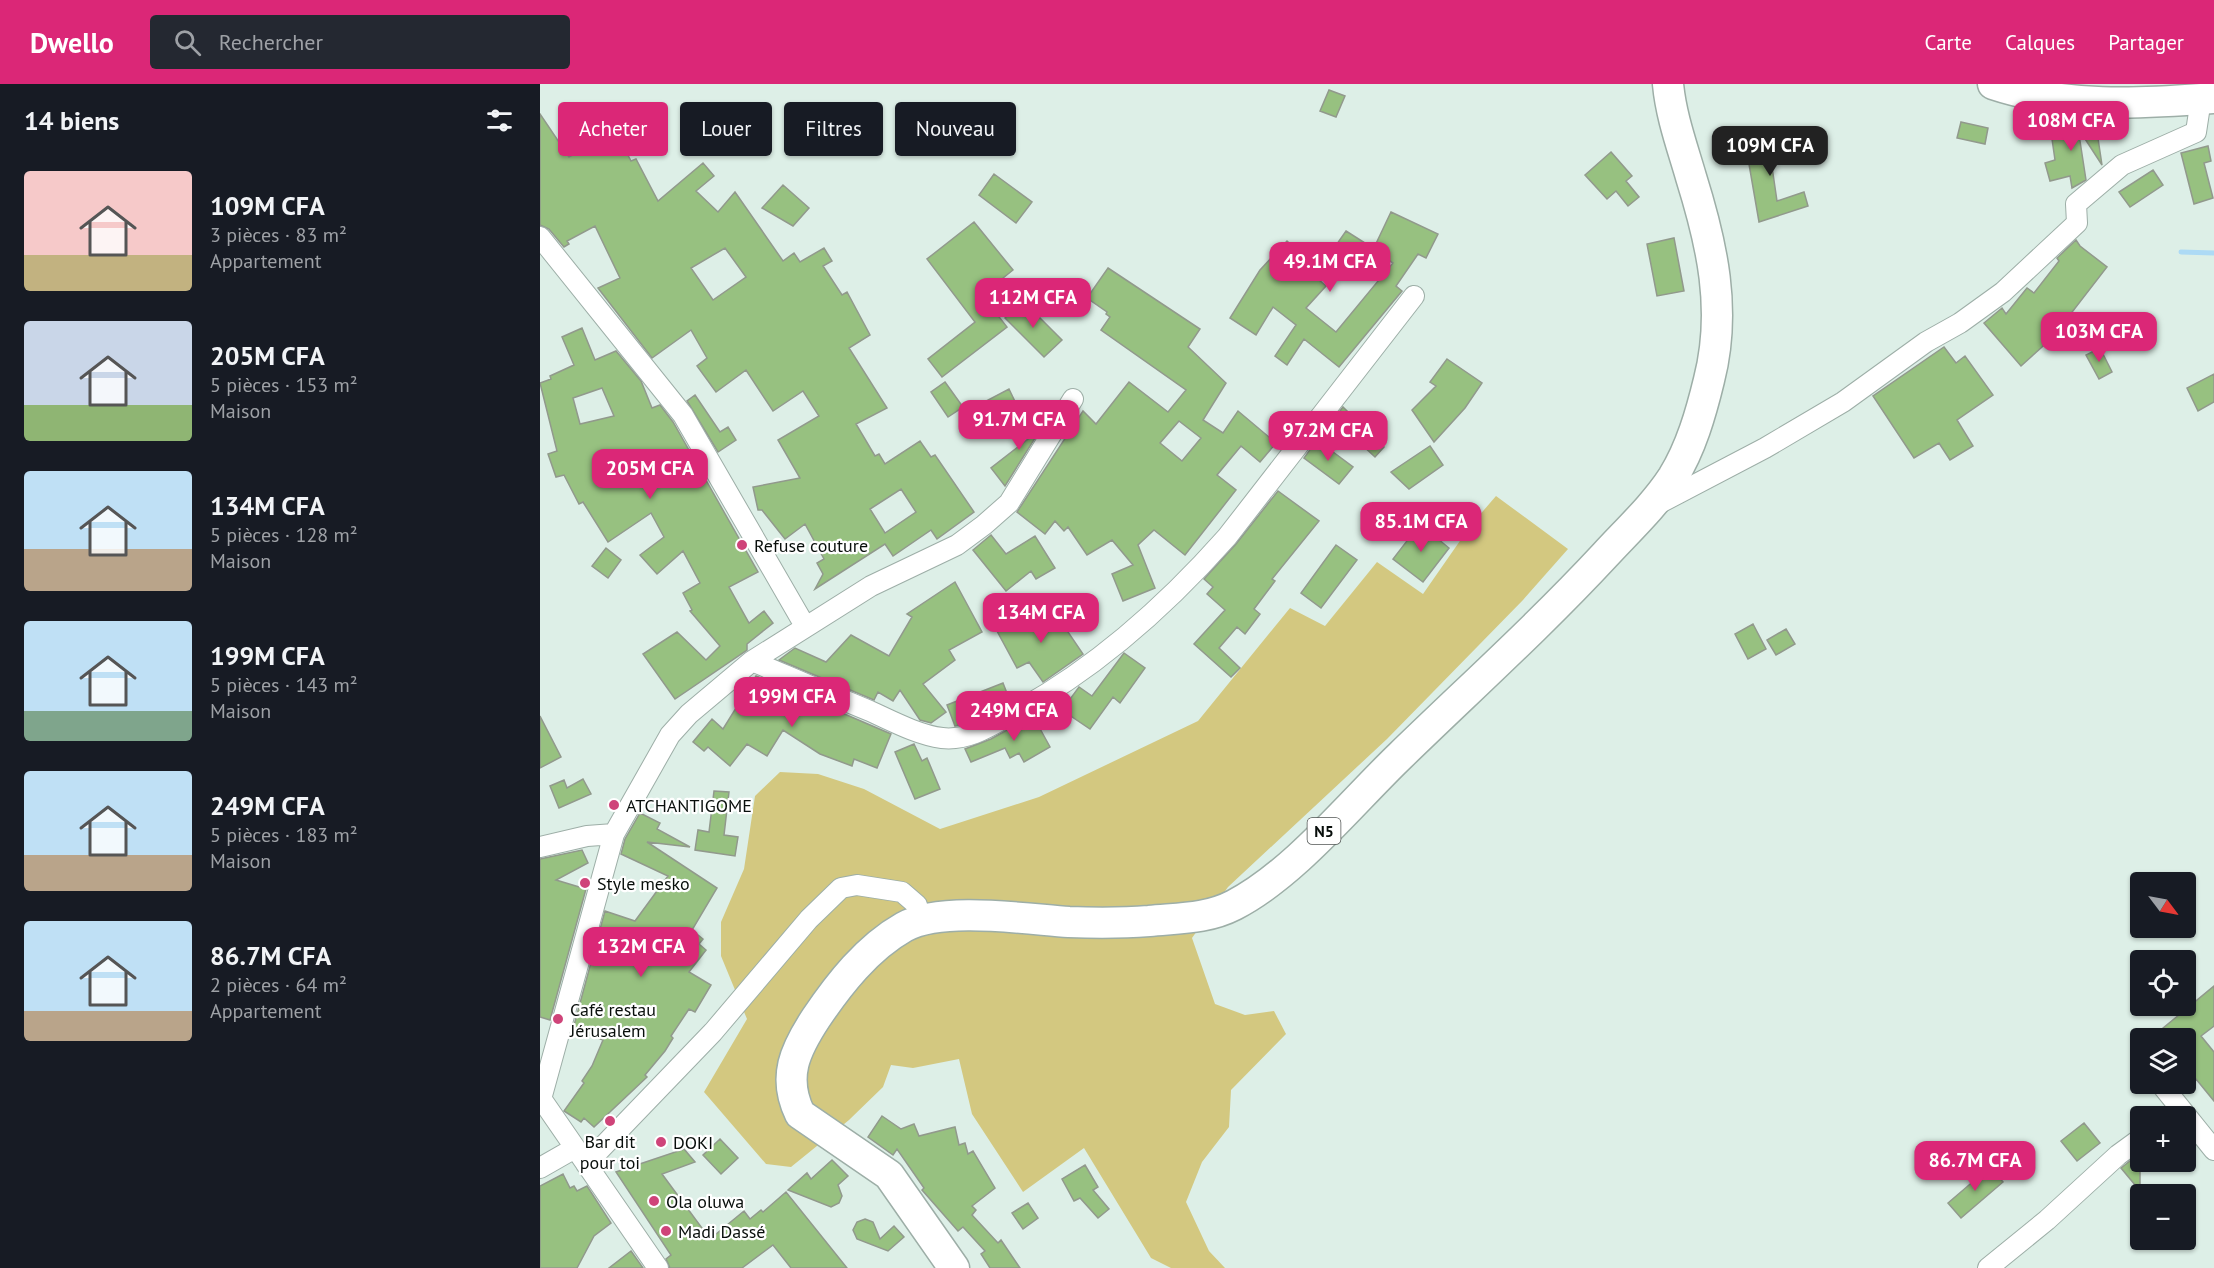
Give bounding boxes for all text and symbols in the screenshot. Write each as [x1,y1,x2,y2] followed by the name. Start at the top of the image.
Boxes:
[150,15,570,69] search box
[30,24,114,61] text: Dwello
[171,26,204,59] icon: search
[219,28,323,56] text: Rechercher
[1925,29,1972,56] text: Carte
[2005,29,2075,56] text: Calques
[2108,29,2184,56] text: Partager
[2009,101,2133,152] pin: 108M CFA
[558,102,668,156] chip: Acheter
[680,102,772,156] chip: Louer
[784,102,883,156] chip: Filtres
[895,102,1016,156] chip: Nouveau
[24,104,119,137] text: 14 biens
[483,104,516,137] icon: filters
[2027,107,2115,133] text: 108M CFA
[1708,126,1832,177] pin: 109M CFA
[1726,132,1814,158] text: 109M CFA
[210,189,325,222] text: 109M CFA
[72,195,144,267] icon: home
[210,222,347,248] text: 3 pièces · 83 m²
[1261,242,1399,293] pin: 49.1M CFA
[210,248,322,274] text: Appartement
[1283,248,1377,274] text: 49.1M CFA
[971,278,1095,329] pin: 112M CFA
[989,284,1077,310] text: 112M CFA
[2037,312,2161,363] pin: 103M CFA
[2055,318,2143,344] text: 103M CFA
[210,339,325,372] text: 205M CFA
[72,345,144,417] icon: home
[210,372,358,398] text: 5 pièces · 153 m²
[210,398,271,424] text: Maison
[950,400,1088,451] pin: 91.7M CFA
[972,406,1066,432] text: 91.7M CFA
[1259,411,1397,462] pin: 97.2M CFA
[1283,417,1373,443] text: 97.2M CFA
[588,449,712,500] pin: 205M CFA
[606,455,694,481] text: 205M CFA
[210,489,325,522] text: 134M CFA
[72,495,144,567] icon: home
[1352,502,1490,553] pin: 85.1M CFA
[1374,508,1468,534] text: 85.1M CFA
[210,522,358,548] text: 5 pièces · 128 m²
[754,534,868,557] place label: Refuse couture
[735,538,749,552] marker: Refuse couture
[210,548,271,574] text: Maison
[979,593,1103,644] pin: 134M CFA
[997,599,1085,625] text: 134M CFA
[210,639,325,672] text: 199M CFA
[72,645,144,717] icon: home
[210,672,358,698] text: 5 pièces · 143 m²
[730,677,854,728] pin: 199M CFA
[748,683,836,709] text: 199M CFA
[952,691,1076,742] pin: 249M CFA
[970,697,1058,723] text: 249M CFA
[210,698,271,724] text: Maison
[210,789,325,822] text: 249M CFA
[626,794,752,817] place label: ATCHANTIGOME
[72,795,144,867] icon: home
[607,798,621,812] marker: ATCHANTIGOME
[1308,818,1340,844] road number: N5
[210,822,358,848] text: 5 pièces · 183 m²
[210,848,271,874] text: Maison
[597,872,690,895] place label: Style mesko
[2130,872,2196,938] north arrow
[2130,872,2196,1250] map controls
[578,876,592,890] marker: Style mesko
[579,927,703,978] pin: 132M CFA
[597,933,685,959] text: 132M CFA
[210,939,331,972] text: 86.7M CFA
[72,945,144,1017] icon: home
[2130,950,2196,1016] button: locate
[210,972,347,998] text: 2 pièces · 64 m²
[210,998,322,1024] text: Appartement
[569,998,656,1042] place label: Café restau Jérusalem
[551,1012,565,1026] marker: Café restau Jérusalem
[2130,1028,2196,1094] button: layers
[2130,1106,2196,1172] button: +
[603,1114,617,1128] marker: Bar dit pour toi
[580,1130,640,1174] place label: Bar dit pour toi
[673,1131,713,1154] place label: DOKI
[654,1135,668,1149] marker: DOKI
[1906,1141,2044,1192] pin: 86.7M CFA
[1928,1147,2022,1173] text: 86.7M CFA
[2130,1184,2196,1250] button: −
[666,1190,744,1213] place label: Ola oluwa
[647,1194,661,1208] marker: Ola oluwa
[678,1220,765,1243] place label: Madi Dassé
[659,1224,673,1238] marker: Madi Dassé

